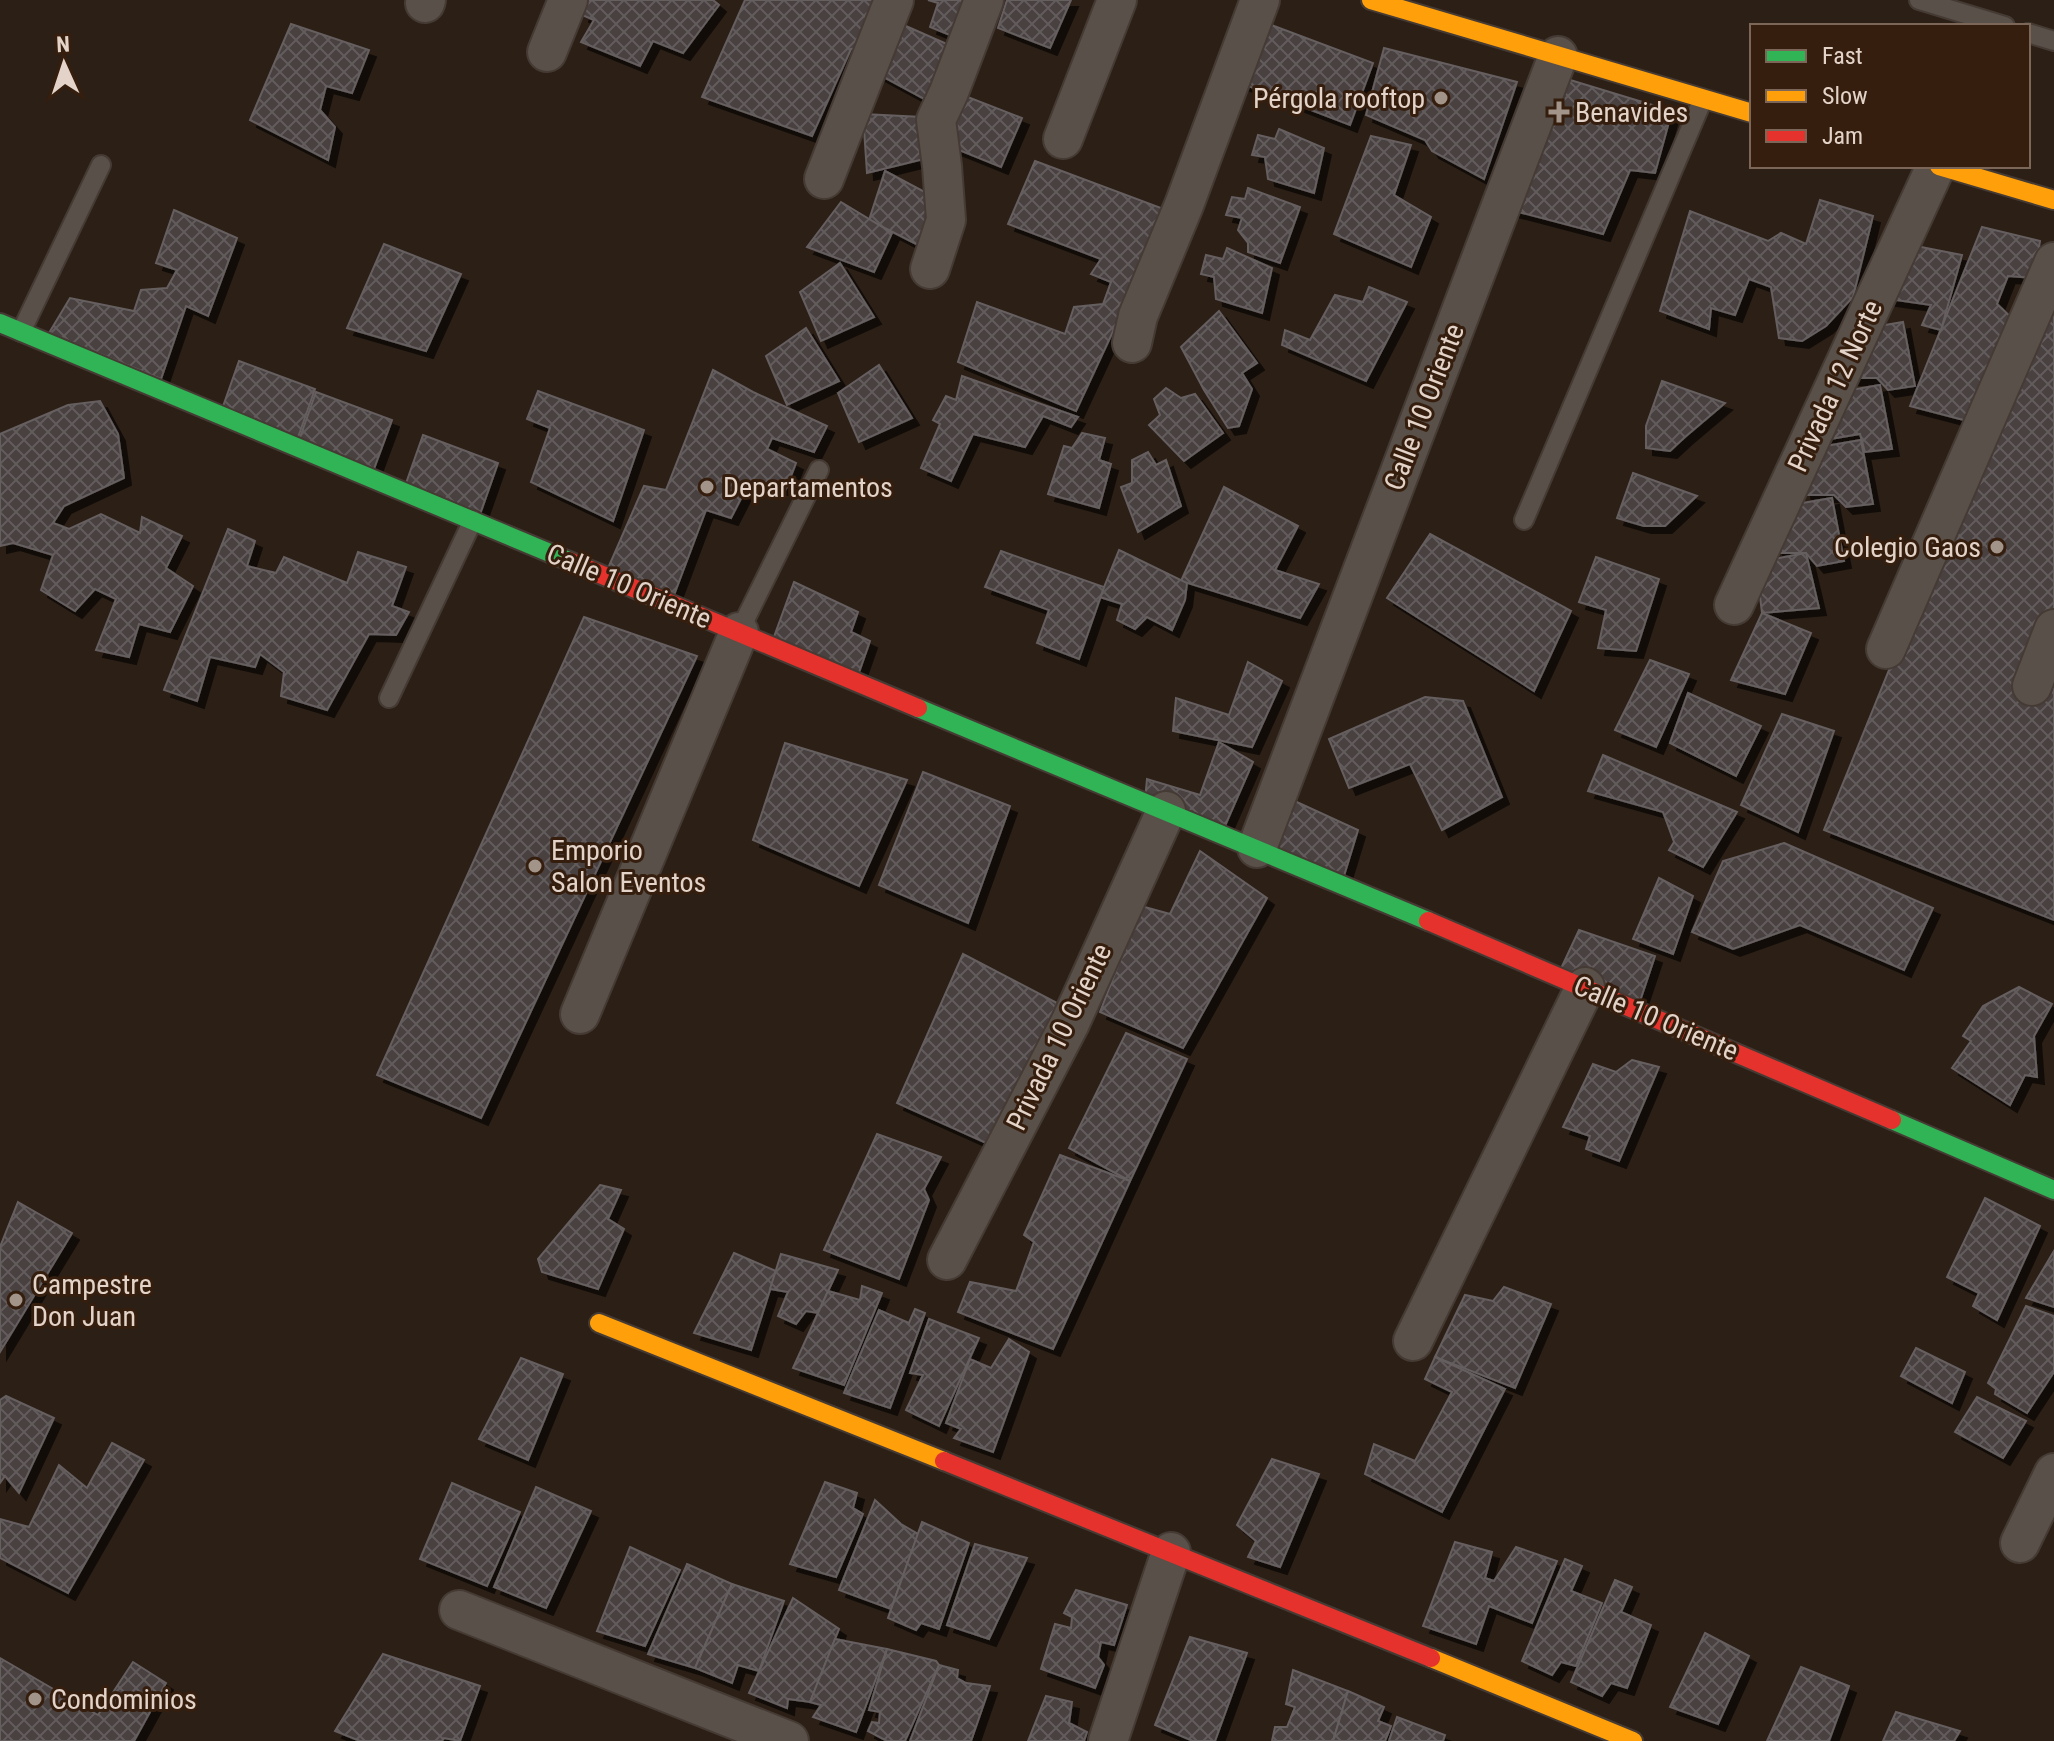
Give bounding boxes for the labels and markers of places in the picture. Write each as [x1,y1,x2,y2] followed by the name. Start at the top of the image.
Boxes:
[1253,82,1425,115] place label: Pérgola rooftop
[1432,89,1450,107] marker: Pérgola rooftop
[1575,96,1688,129] place label: Benavides
[1550,103,1568,121] marker: Benavides
[723,471,893,504] place label: Departamentos
[698,478,716,496] marker: Departamentos
[1834,531,1981,564] place label: Colegio Gaos
[1988,538,2006,556] marker: Colegio Gaos
[551,834,706,899] place label: Emporio Salon Eventos
[526,857,544,875] marker: Emporio Salon Eventos
[32,1268,152,1333] place label: Campestre Don Juan
[7,1291,25,1309] marker: Campestre Don Juan
[51,1683,197,1716] place label: Condominios
[26,1690,44,1708] marker: Condominios

